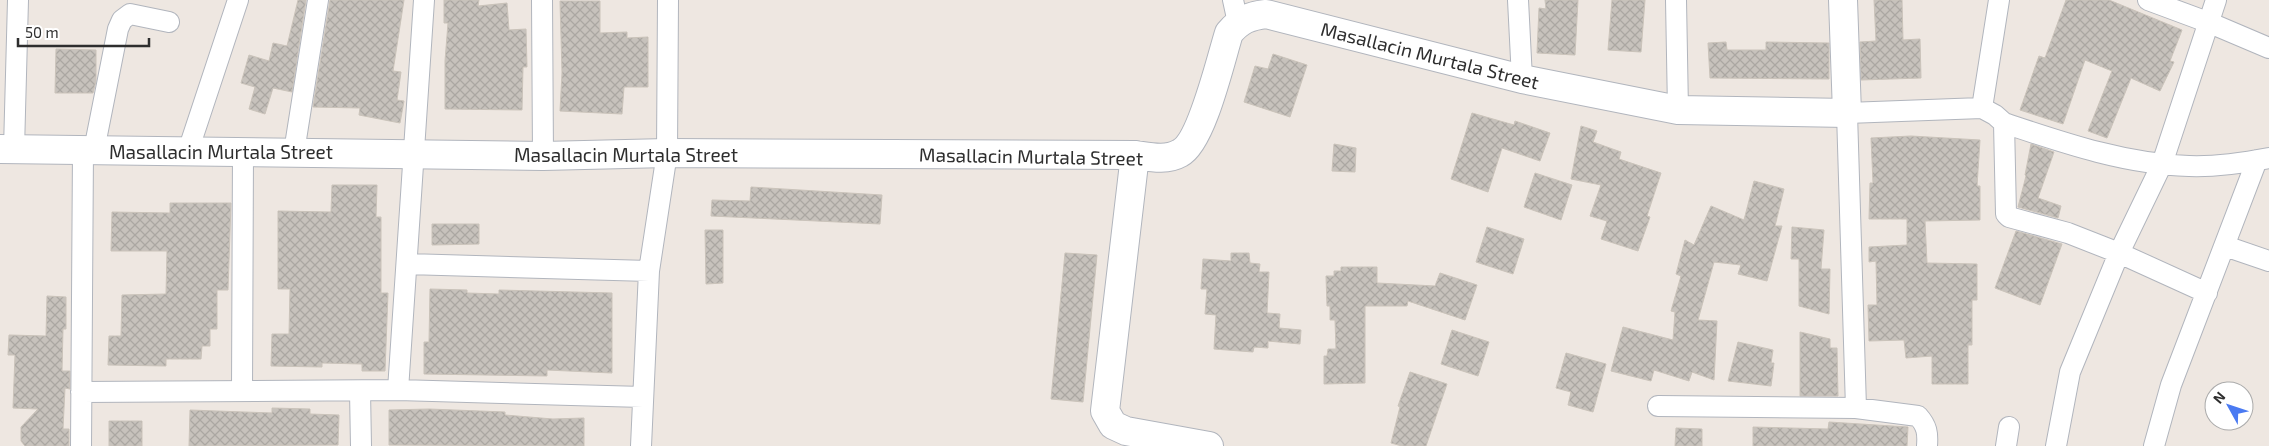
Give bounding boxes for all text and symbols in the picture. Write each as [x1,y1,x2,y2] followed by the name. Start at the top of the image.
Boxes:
[18,15,149,47] scale bar
[1319,17,1541,93] street label: Masallacin Murtala Street
[25,23,59,41] text: 50 m
[109,140,333,163] street label: Masallacin Murtala Street
[514,143,738,166] street label: Masallacin Murtala Street
[919,143,1143,169] street label: Masallacin Murtala Street
[2204,381,2254,431] north arrow
[2209,388,2228,407] text: N

